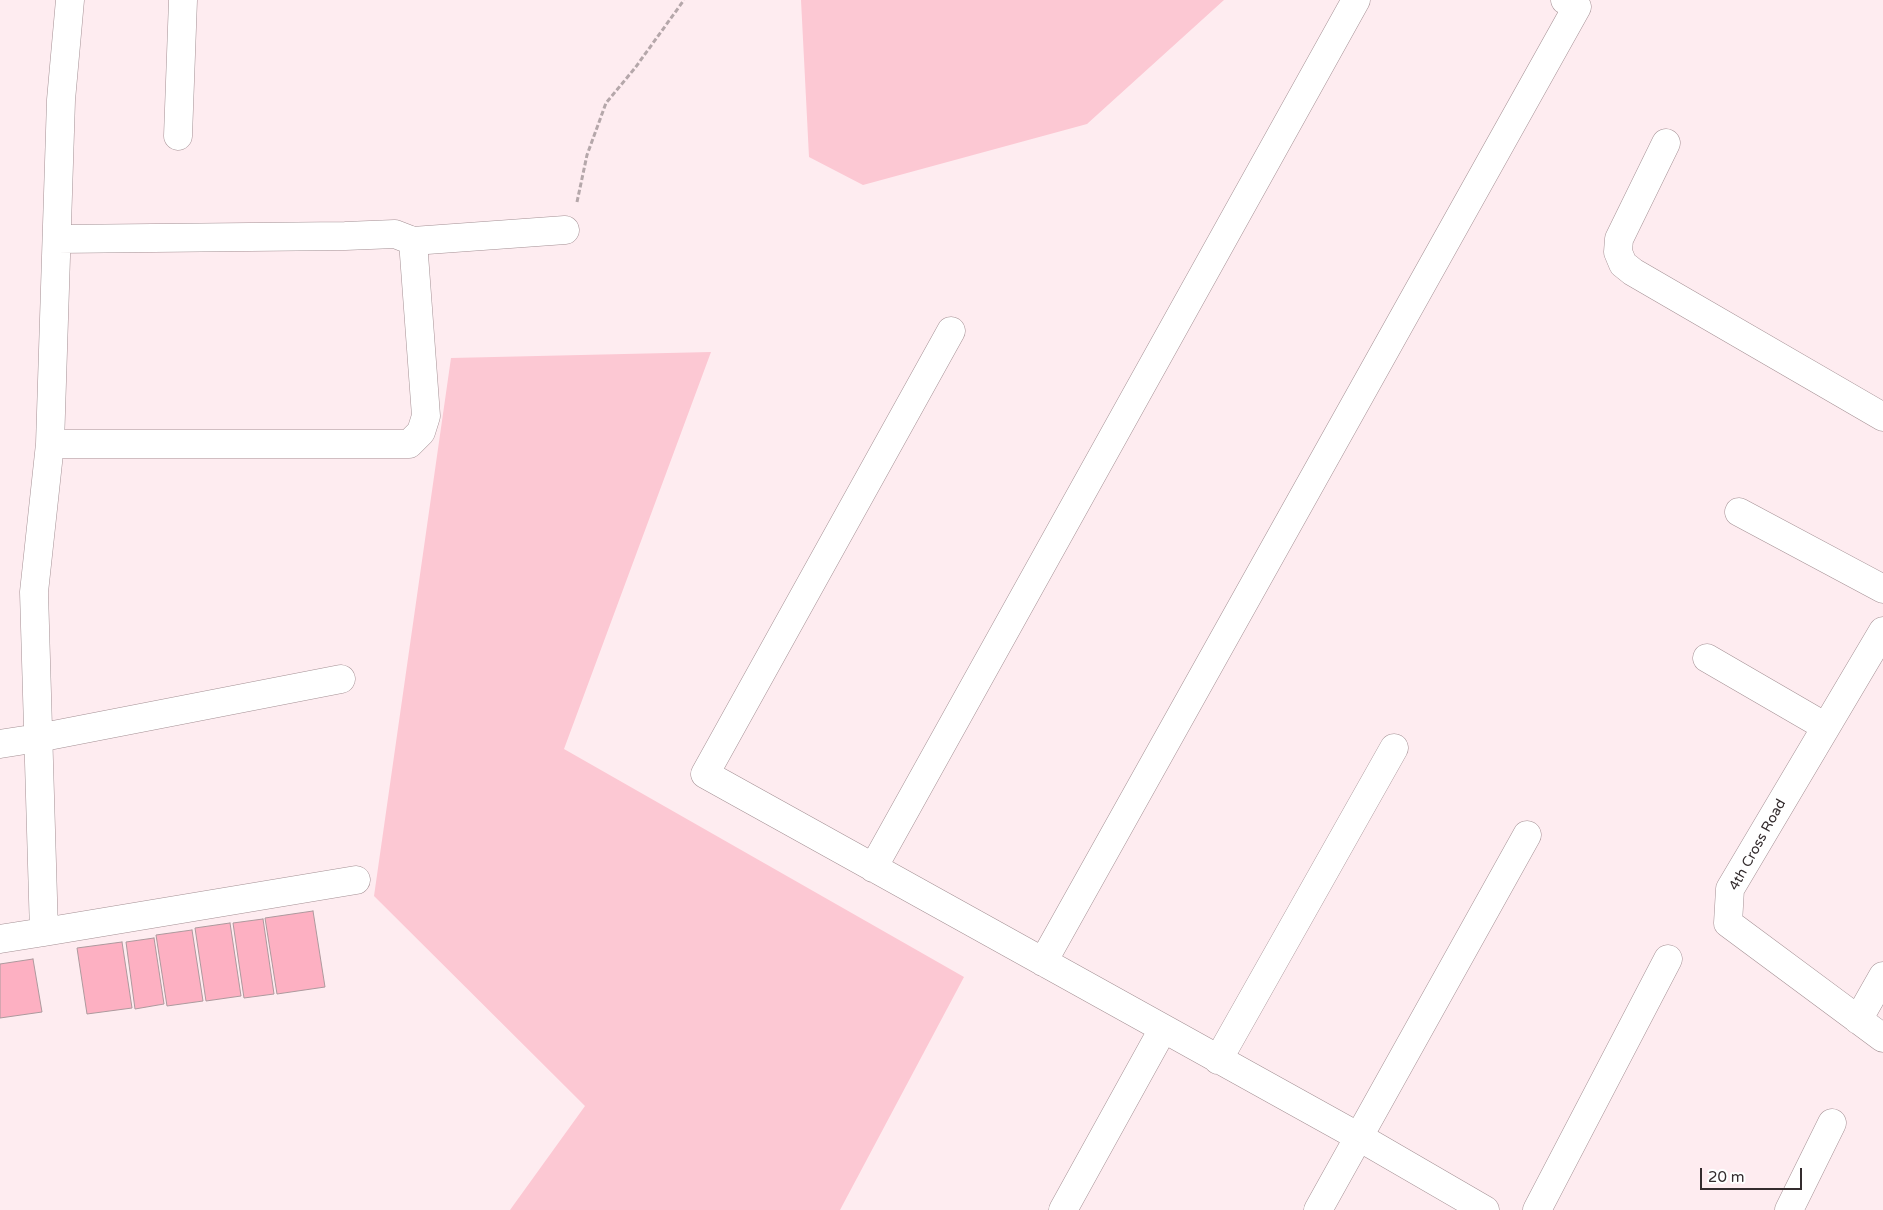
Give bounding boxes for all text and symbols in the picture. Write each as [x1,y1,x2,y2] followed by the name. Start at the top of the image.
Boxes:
[1726,796,1790,894] street label: 4th Cross Road
[1703,1158,1806,1190] scale bar
[1708,1168,1745,1186] text: 20 m

